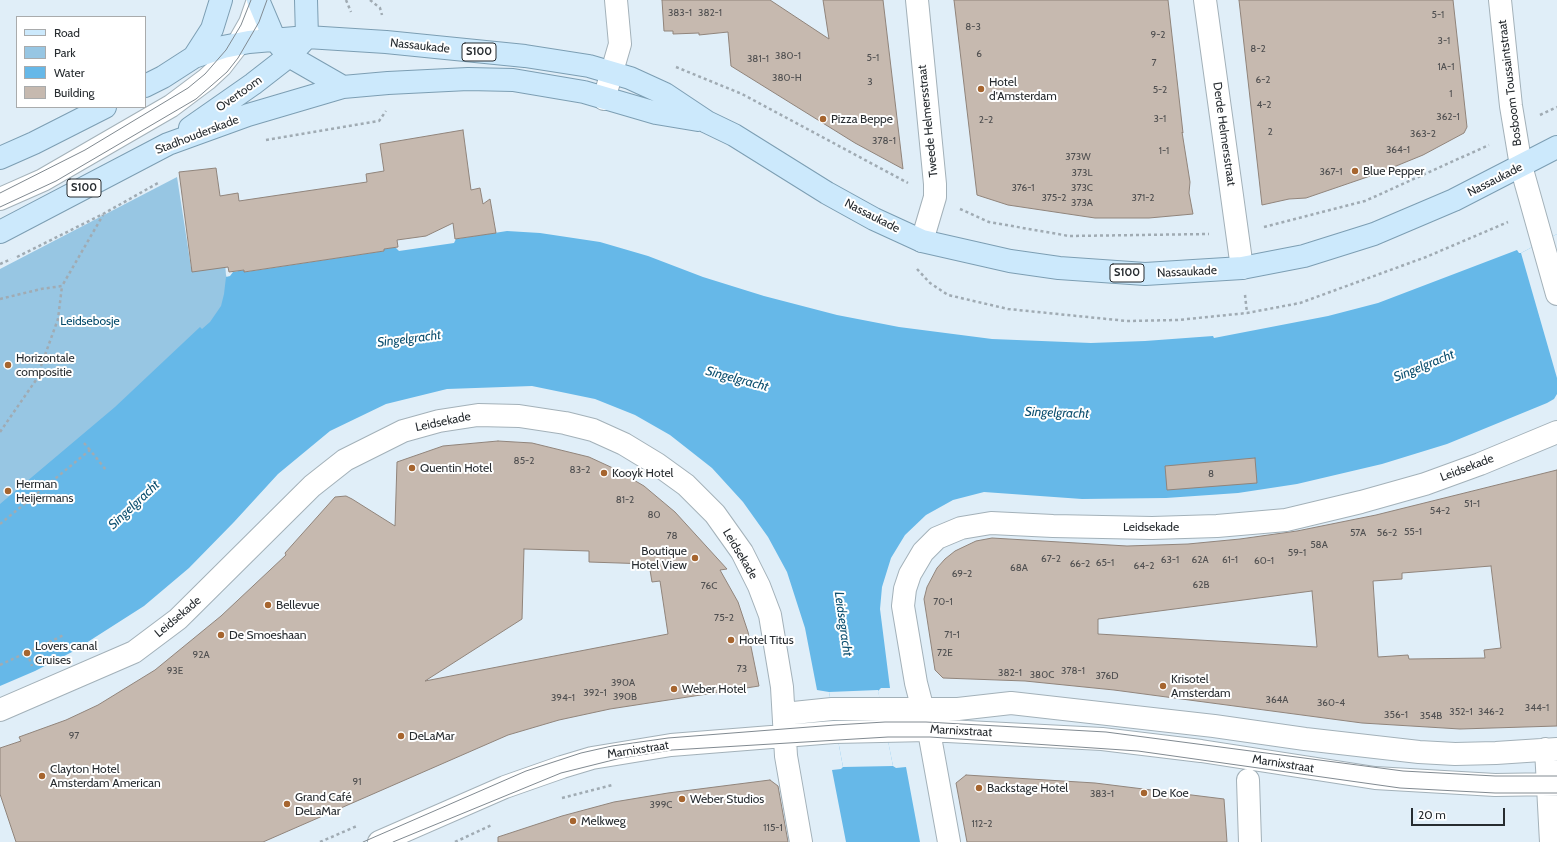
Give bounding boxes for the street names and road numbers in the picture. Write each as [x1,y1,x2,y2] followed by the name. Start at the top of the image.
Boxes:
[1495,19,1525,147] street label: Bosboom Toussaintstraat
[389,36,451,56] street label: Nassaukade
[462,43,496,61] road number: S100
[915,64,941,178] street label: Tweede Helmersstraat
[213,73,265,115] street label: Overtoom
[1210,81,1238,187] street label: Derde Helmersstraat
[153,112,241,158] street label: Stadhouderskade
[1465,160,1525,200] street label: Nassaukade
[67,179,101,197] road number: S100
[842,196,902,236] street label: Nassaukade
[1157,263,1217,281] street label: Nassaukade
[1110,264,1144,282] road number: S100
[414,409,472,435] street label: Leidsekade
[1438,451,1496,485] street label: Leidsekade
[1123,520,1179,534] street label: Leidsekade
[719,526,761,582] street label: Leidsekade
[152,593,204,641] street label: Leidsekade
[930,722,992,740] street label: Marnixstraat
[606,738,670,762] street label: Marnixstraat
[1251,752,1315,776] street label: Marnixstraat

